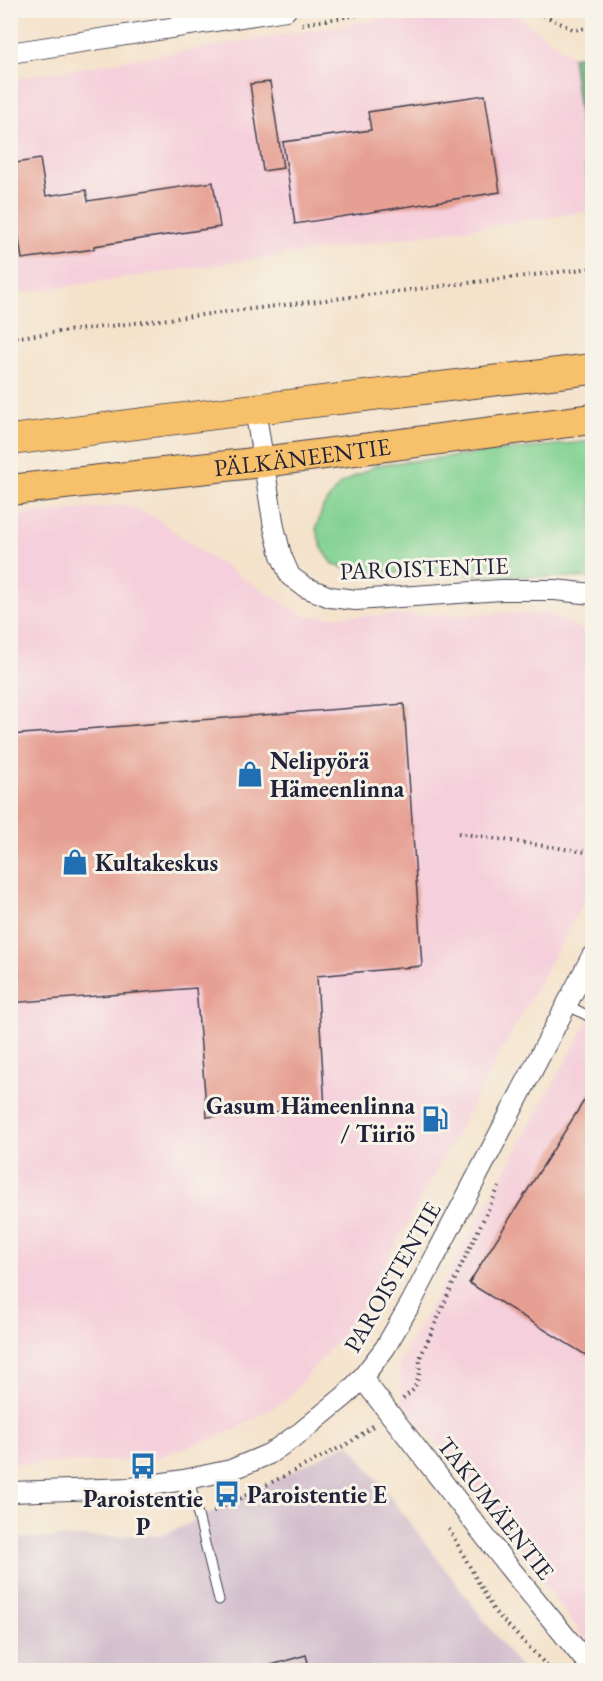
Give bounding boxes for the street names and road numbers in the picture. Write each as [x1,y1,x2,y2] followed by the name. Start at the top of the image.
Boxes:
[212,430,392,483] street label: PÄLKÄNEENTIE
[339,550,509,586] street label: PAROISTENTIE
[336,1196,448,1358] street label: PAROISTENTIE
[430,1430,562,1586] street label: TAKUMÄENTIE

